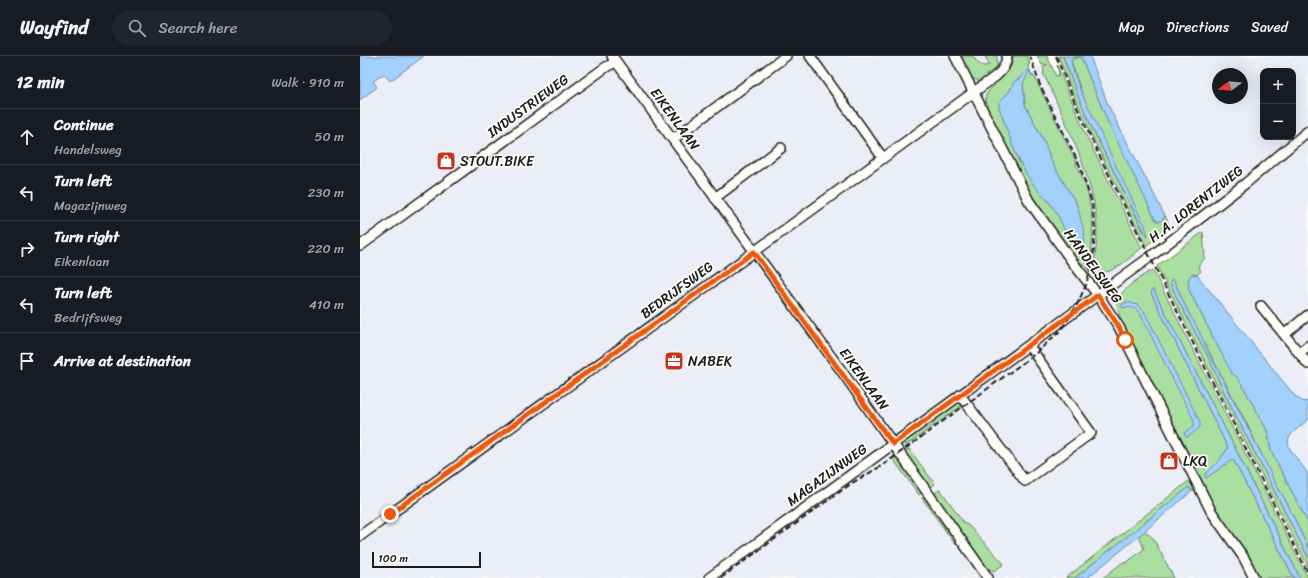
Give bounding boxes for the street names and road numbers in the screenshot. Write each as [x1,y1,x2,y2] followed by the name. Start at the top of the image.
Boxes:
[481,67,575,145] street label: INDUSTRIEWEG
[644,82,707,156] street label: EIKENLAAN
[1143,158,1249,249] street label: H.A. LORENTZWEG
[1057,223,1129,309] street label: HANDELSWEG
[635,254,719,325] street label: BEDRIJFSWEG
[833,342,896,416] street label: EIKENLAAN
[781,437,873,513] street label: MAGAZIJNWEG

